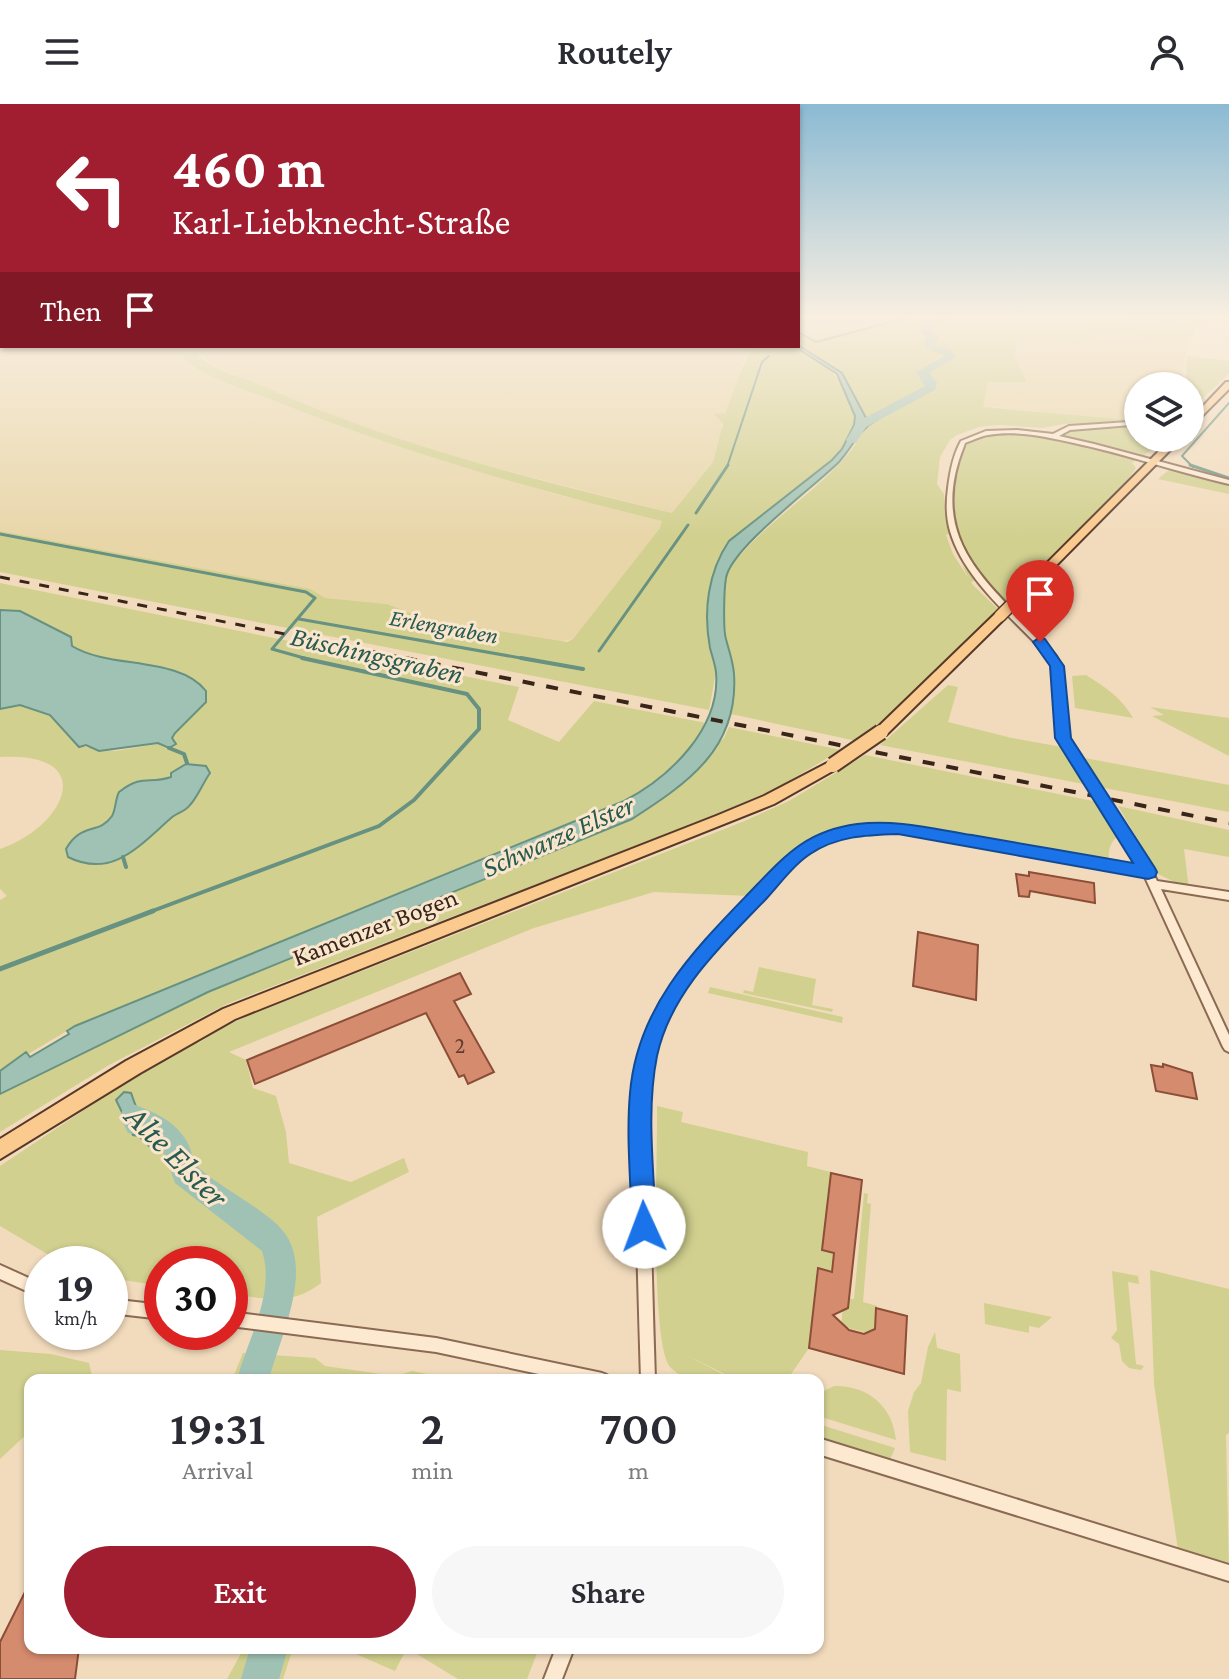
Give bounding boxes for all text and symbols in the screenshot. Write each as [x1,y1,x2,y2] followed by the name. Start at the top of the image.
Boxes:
[40,30,84,74] icon: menu
[1145,30,1189,74] icon: person
[557,32,672,72] text: Routely
[40,136,144,240] icon: left
[172,137,325,199] text: 460 m
[172,202,510,242] text: Karl-Liebknecht-Straße
[118,288,162,332] icon: arrive
[40,294,102,327] text: Then
[1124,372,1204,452] map controls
[1124,372,1204,452] button: layers
[1006,560,1074,642] pin
[1018,572,1062,616] icon: arrive
[388,603,500,649] water label: Erlengraben
[288,620,466,690] water label: Büschingsgraben
[477,788,640,883] water label: Schwarze Elster
[288,882,462,972] street label: Kamenzer Bogen
[455,1033,465,1058] house number: 2
[117,1096,236,1215] water label: Alte Elster
[602,1185,686,1269] position arrow
[144,1246,248,1350] speed limit sign: 30
[58,1265,94,1310] text: 19
[54,1307,98,1329] text: km/h
[170,1401,265,1454] text: 19:31
[420,1401,444,1454] text: 2
[599,1401,678,1454] text: 700
[182,1456,253,1485] text: Arrival
[411,1456,453,1485] text: min
[628,1456,649,1485] text: m
[64,1546,416,1638] button: Exit
[432,1546,784,1638] button: Share

